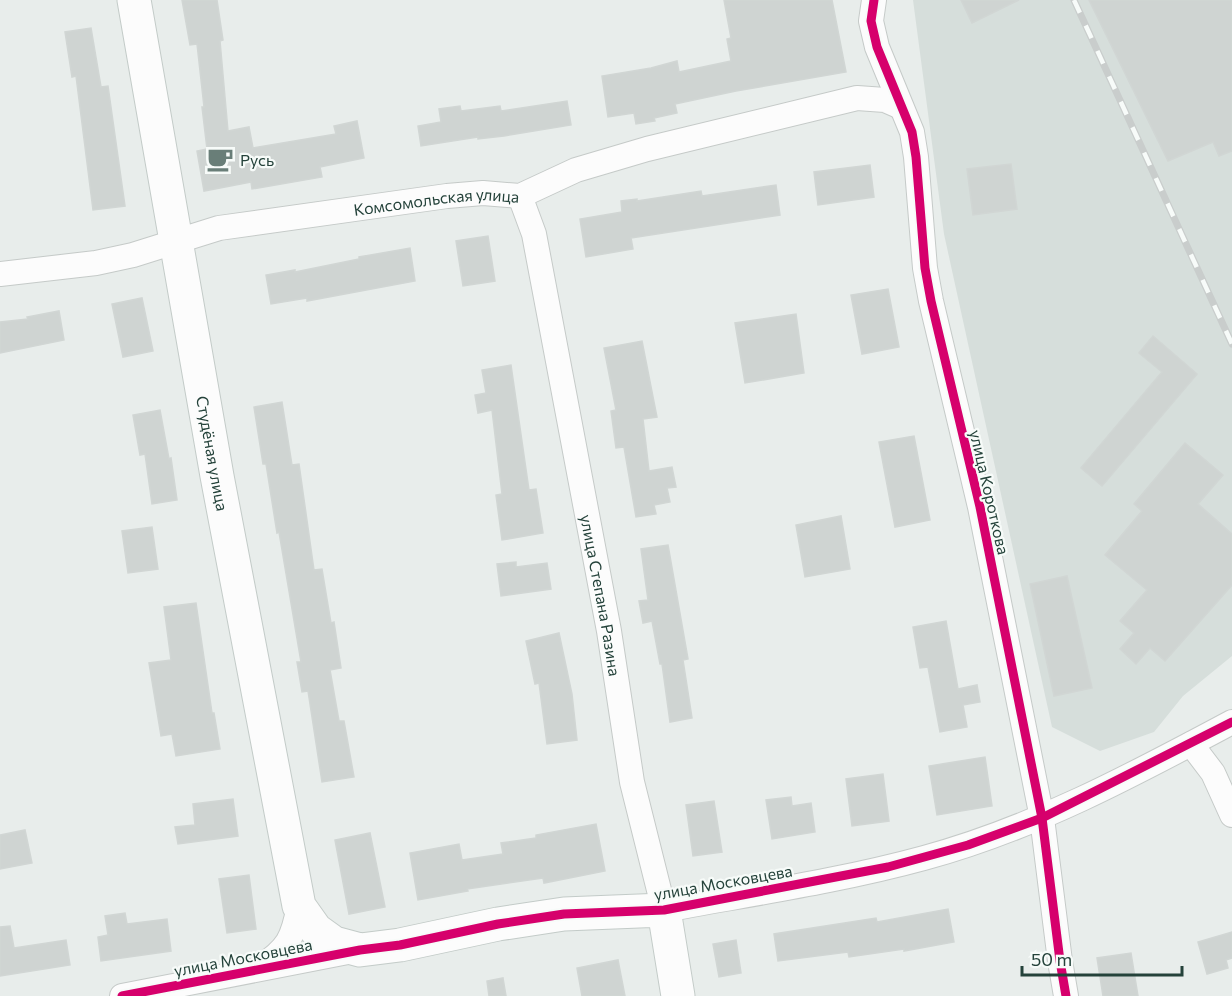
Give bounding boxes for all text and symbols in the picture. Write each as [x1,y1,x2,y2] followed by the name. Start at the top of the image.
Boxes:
[205,144,235,174] cafe icon: Русь
[240,150,274,169] place label: Русь
[352,183,520,219] street label: Комсомольская улица
[194,394,233,512] street label: Студёная улица
[966,428,1014,556] street label: улица Короткова
[578,513,625,677] street label: улица Степана Разина
[652,860,794,904] street label: улица Московцева
[172,934,314,980] street label: улица Московцева
[1022,939,1182,977] scale bar
[1031,948,1072,970] text: 50 m

